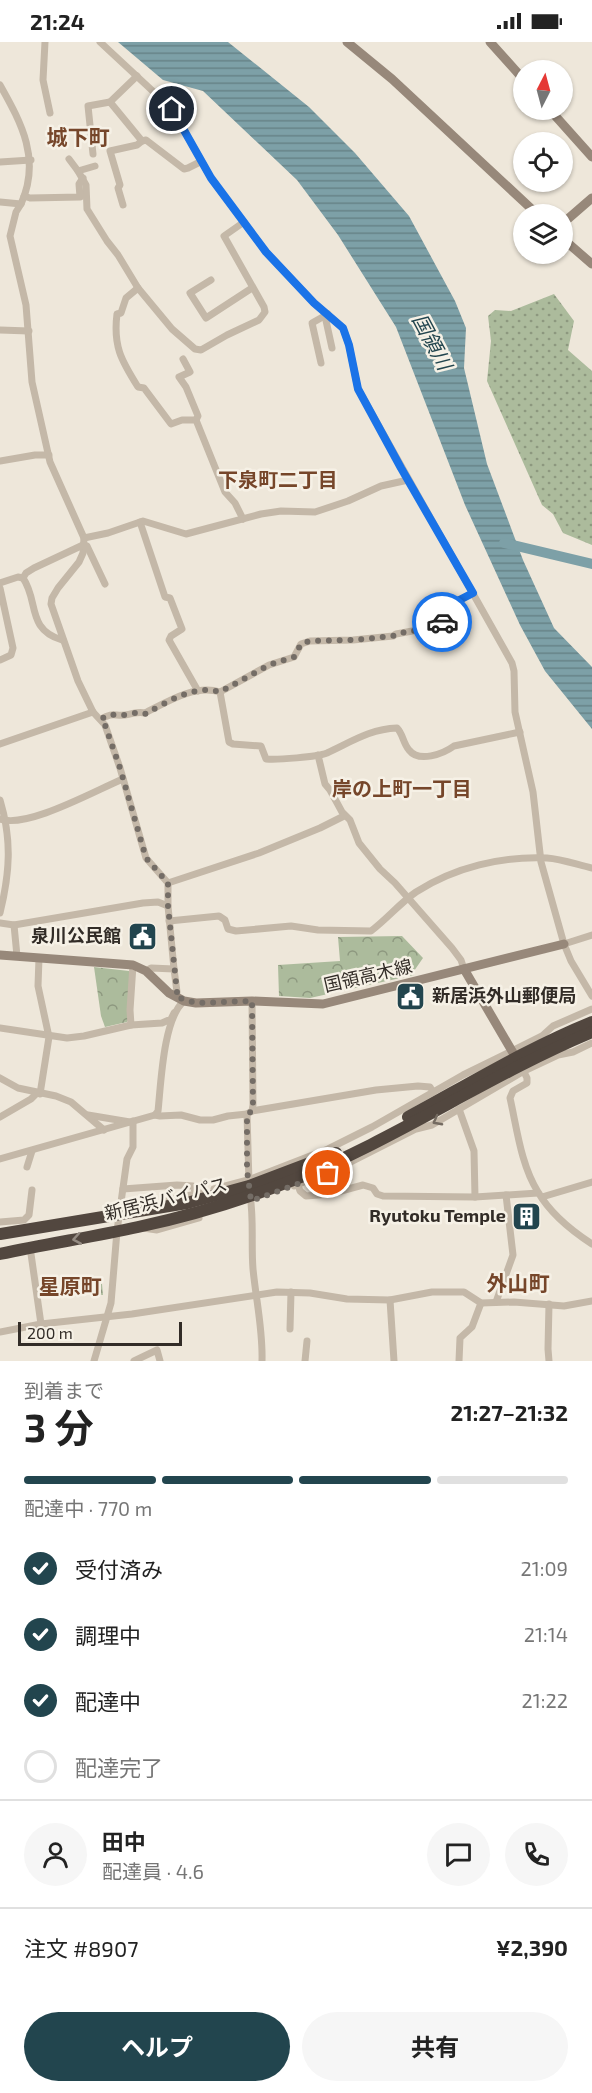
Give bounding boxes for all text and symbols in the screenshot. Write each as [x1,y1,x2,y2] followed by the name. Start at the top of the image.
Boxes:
[30,8,85,34] text: 21:24
[513,60,573,120] north arrow
[513,60,573,264] map controls
[146,83,197,134] pin
[155,92,188,125] icon: home
[47,124,110,149] district label: 城下町
[513,132,573,192] button: locate
[513,204,573,264] button: layers
[408,309,459,375] water label: 国領川
[218,467,338,491] district label: 下泉町二丁目
[412,592,472,652] courier
[426,606,459,639] icon: car
[332,776,472,800] district label: 岸の上町一丁目
[126,920,158,952] public building icon: 泉川公民館
[31,924,121,946] place label: 泉川公民館
[321,954,414,996] street label: 国領高木線
[395,980,427,1012] public building icon: 新居浜外山郵便局
[432,984,576,1006] place label: 新居浜外山郵便局
[433,1114,443,1125] one-way arrow
[302,1147,353,1198] pin
[311,1156,344,1189] icon: bag
[102,1172,229,1224] street label: 新居浜バイパス
[511,1200,543,1232] building icon: Ryutoku Temple
[369,1204,506,1226] place label: Ryutoku Temple
[73,1232,82,1244] one-way arrow
[487,1270,550,1295] district label: 外山町
[39,1273,102,1298] district label: 星原町
[18,1319,182,1346] scale bar
[27,1323,73,1342] text: 200 m
[24,1378,104,1402] text: 到着まで
[451,1399,568,1425] text: 21:27–21:32
[24,1403,94,1450] text: 3 分
[24,1496,152,1520] text: 配達中 · 770 m
[24,1552,57,1585] icon: check
[75,1556,163,1582] text: 受付済み
[521,1556,568,1580] text: 21:09
[24,1618,57,1651] icon: check
[75,1622,141,1648] text: 調理中
[524,1622,568,1646] text: 21:14
[24,1684,57,1717] icon: check
[75,1688,141,1714] text: 配達中
[522,1688,568,1712] text: 21:22
[75,1754,163,1780] text: 配達完了
[24,1823,87,1886] button: person
[427,1823,490,1886] button: chat
[505,1823,568,1886] button: phone
[102,1828,146,1854] text: 田中
[102,1859,204,1883] text: 配達員 · 4.6
[496,1934,568,1960] text: ¥2,390
[24,1935,138,1961] text: 注文 #8907
[24,2012,290,2081] button: ヘルプ
[302,2012,568,2081] button: 共有

